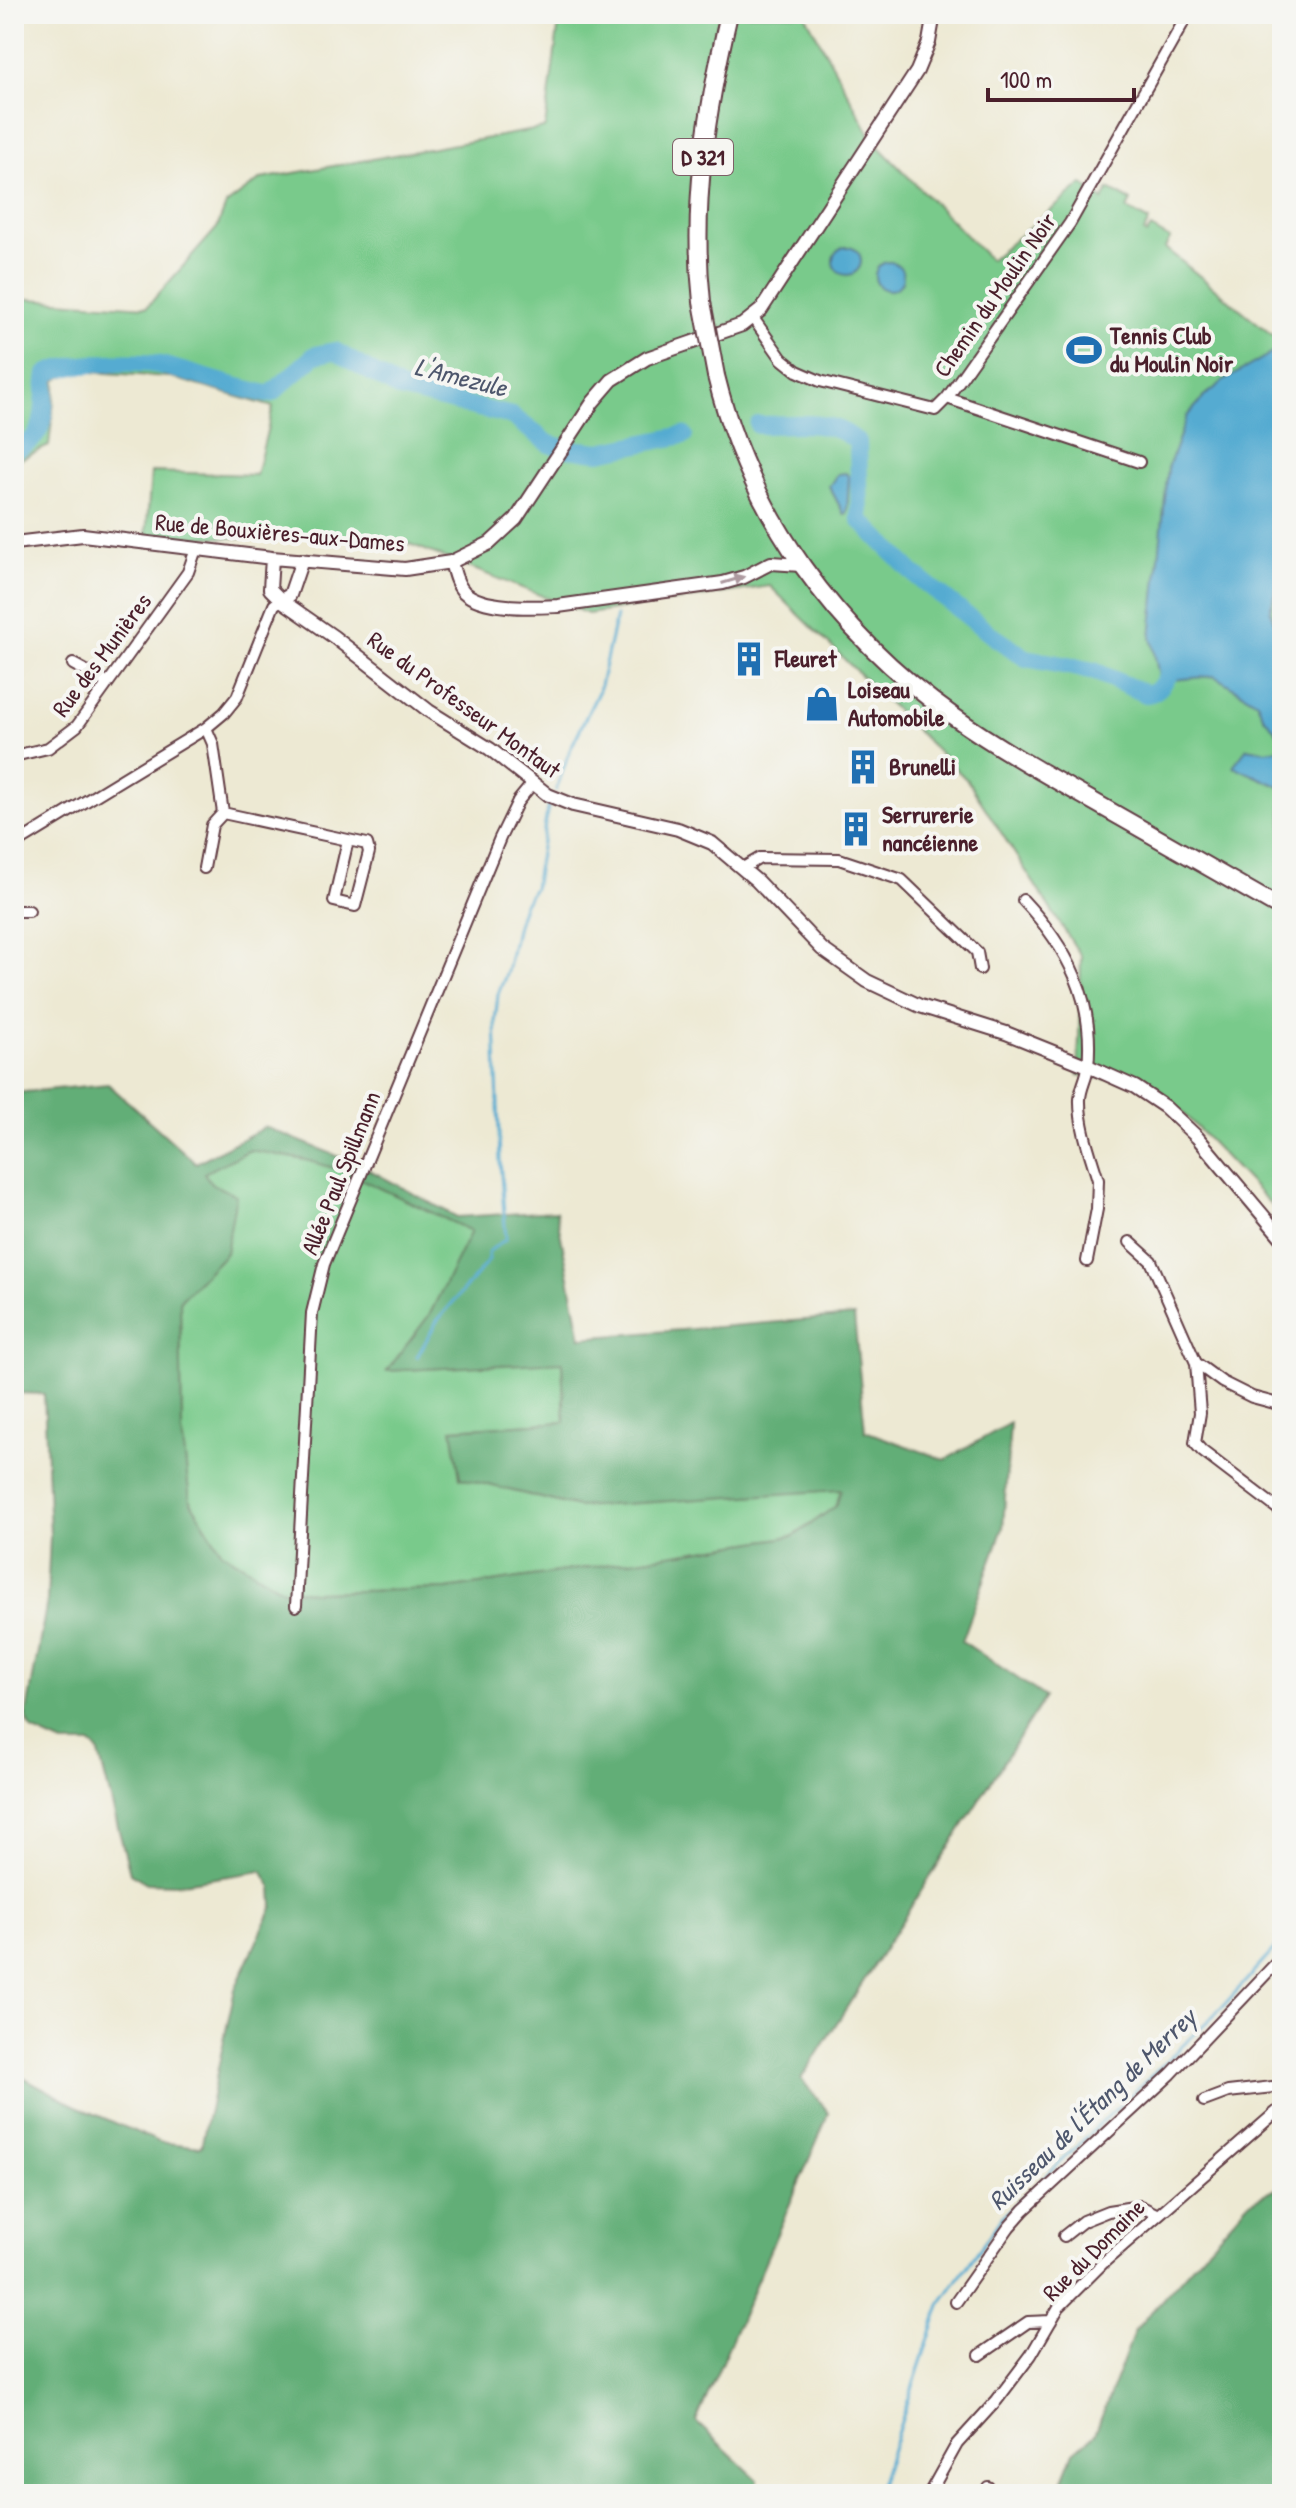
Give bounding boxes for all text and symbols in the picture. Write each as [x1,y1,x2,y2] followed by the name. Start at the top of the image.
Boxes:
[988,52,1134,102] scale bar
[1000,63,1052,95] text: 100 m
[673,139,733,175] road number: D 321
[925,206,1063,383] street label: Chemin du Moulin Noir
[1109,319,1234,379] place label: Tennis Club du Moulin Noir
[1065,331,1103,369] sports icon: Tennis Club du Moulin Noir
[412,348,512,405] water label: L'Amezule
[154,505,406,559] street label: Rue de Bouxières-aux-Dames
[721,573,745,586] one-way arrow
[44,586,158,723] street label: Rue des Munières
[362,623,568,786] street label: Rue du Professeur Montaut
[730,640,768,678] building icon: Fleuret
[774,642,837,674] place label: Fleuret
[848,673,945,733] place label: Loiseau Automobile
[803,685,841,723] shop icon: Loiseau Automobile
[844,748,882,786] building icon: Brunelli
[889,750,956,782] place label: Brunelli
[882,798,979,858] place label: Serrurerie nancéienne
[837,810,875,848] building icon: Serrurerie nancéienne
[293,1086,387,1259] street label: Allée Paul Spillmann
[980,1998,1206,2218] water label: Ruisseau de l'Étang de Merrey
[1035,2191,1152,2307] street label: Rue du Domaine

